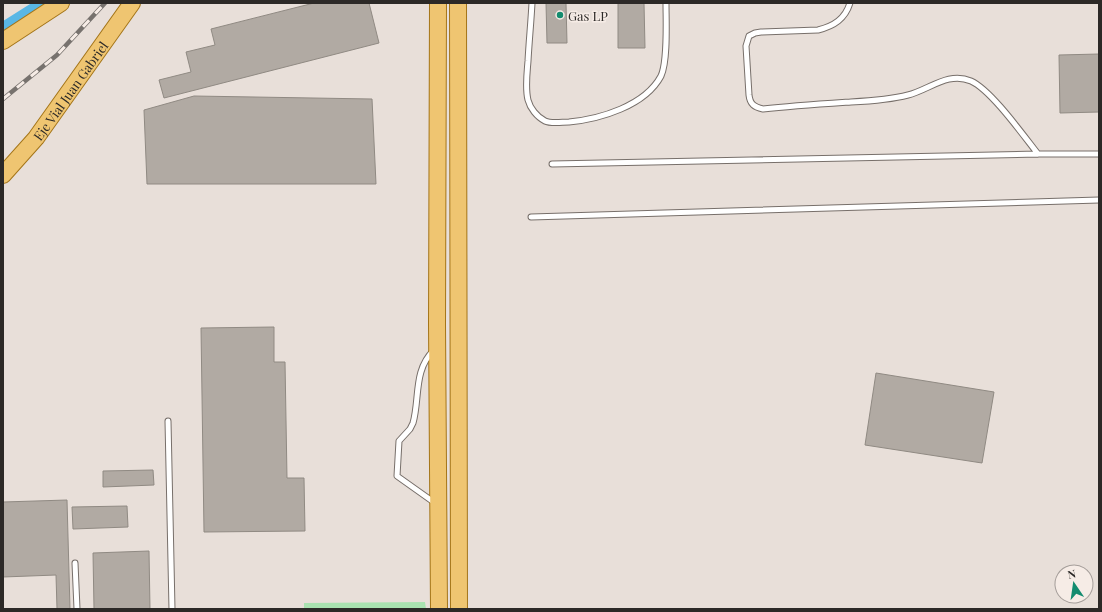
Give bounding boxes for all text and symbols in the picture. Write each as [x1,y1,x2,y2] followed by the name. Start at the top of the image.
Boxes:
[568,7,608,24] place label: Gas LP
[555,10,565,20] marker: Gas LP
[29,37,111,143] street label: Eje Vial Juan Gabriel
[1054,564,1094,604] north arrow
[1066,566,1077,582] text: N

